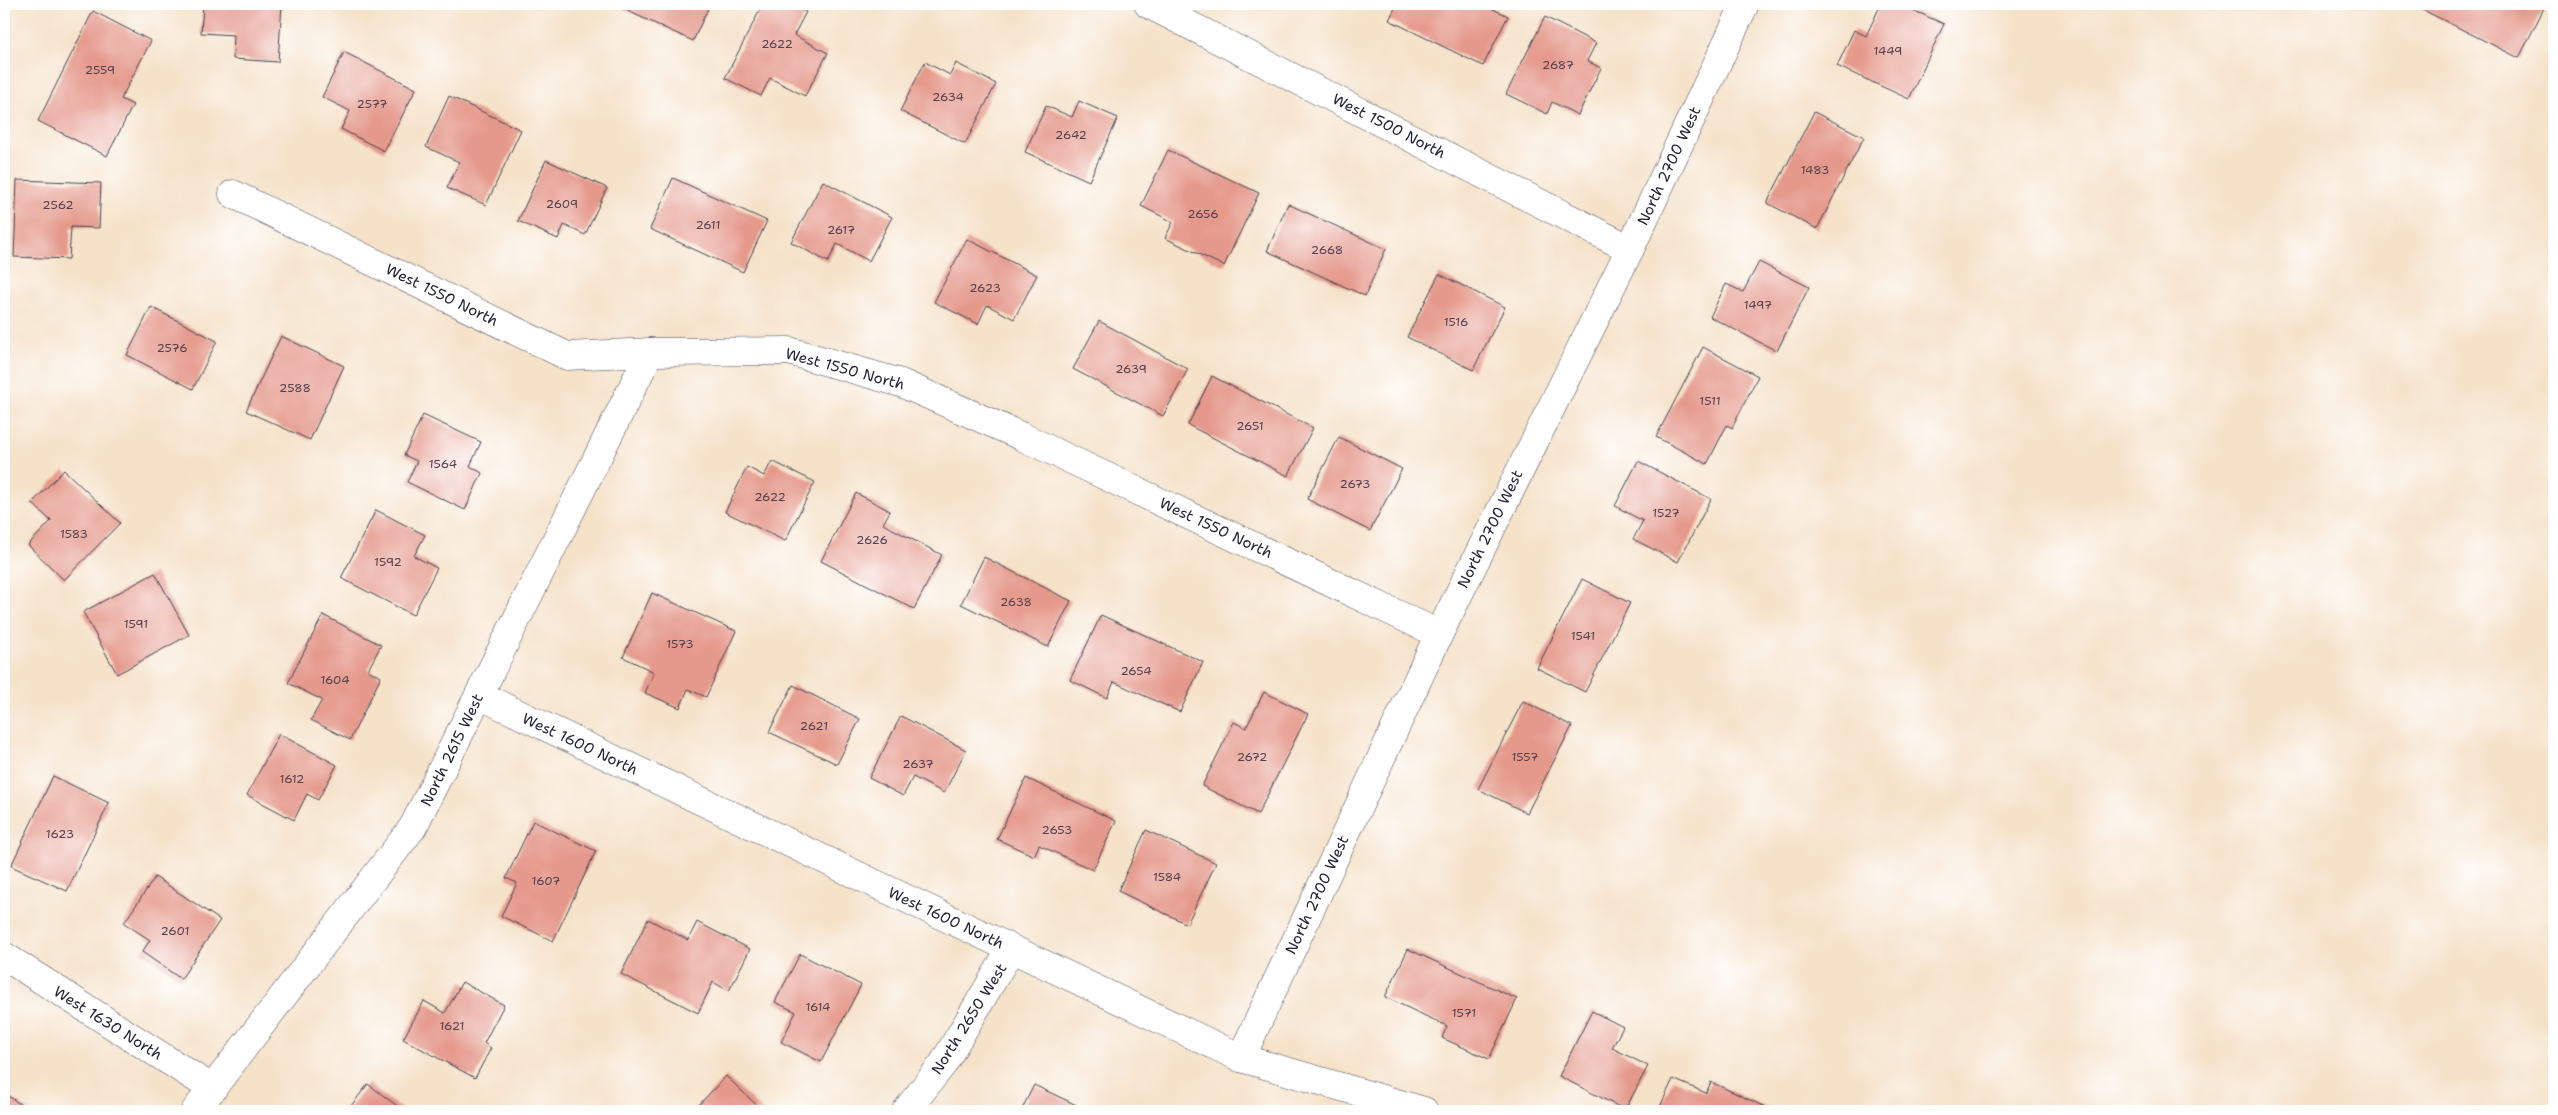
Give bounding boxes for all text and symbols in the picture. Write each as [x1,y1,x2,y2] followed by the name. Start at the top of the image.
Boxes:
[761,36,793,52] house number: 2622
[1874,43,1902,59] house number: 1449
[1542,57,1574,73] house number: 2687
[85,62,115,78] house number: 2559
[932,89,964,105] house number: 2634
[1329,89,1449,163] street label: West 1500 North
[356,96,388,112] house number: 2577
[1633,103,1705,229] street label: North 2700 West
[1055,127,1087,143] house number: 2642
[1801,162,1829,178] house number: 1483
[546,196,578,212] house number: 2609
[42,197,74,213] house number: 2562
[1187,206,1219,222] house number: 2656
[696,217,720,233] house number: 2611
[827,222,855,238] house number: 2617
[1311,242,1343,258] house number: 2668
[382,259,502,331] street label: West 1550 North
[969,280,1001,296] house number: 2623
[1744,297,1772,313] house number: 1497
[1444,314,1468,330] house number: 1516
[156,340,188,356] house number: 2576
[783,343,907,395] street label: West 1550 North
[1115,361,1147,377] house number: 2639
[279,380,311,396] house number: 2588
[1699,393,1721,409] house number: 1511
[1236,418,1264,434] house number: 2651
[429,456,457,472] house number: 1564
[1453,467,1527,591] street label: North 2700 West
[1340,476,1370,492] house number: 2673
[754,489,786,505] house number: 2622
[1156,493,1276,563] street label: West 1550 North
[1652,505,1680,521] house number: 1527
[60,526,88,542] house number: 1583
[856,532,888,548] house number: 2626
[374,554,402,570] house number: 1592
[1000,594,1032,610] house number: 2638
[124,616,148,632] house number: 1591
[1571,628,1595,644] house number: 1541
[666,636,694,652] house number: 1573
[1120,663,1152,679] house number: 2654
[320,672,350,688] house number: 1604
[416,690,488,810] street label: North 2615 West
[519,708,641,780] street label: West 1600 North
[800,718,828,734] house number: 2621
[1237,749,1267,765] house number: 2672
[1512,749,1538,765] house number: 1557
[902,756,934,772] house number: 2637
[280,771,304,787] house number: 1612
[1042,822,1072,838] house number: 2653
[46,826,74,842] house number: 1623
[1281,832,1353,958] street label: North 2700 West
[1153,869,1181,885] house number: 1584
[532,873,560,889] house number: 1607
[885,882,1007,954] street label: West 1600 North
[160,923,190,939] house number: 2601
[927,960,1011,1078] street label: North 2650 West
[50,982,166,1064] street label: West 1630 North
[806,999,830,1015] house number: 1614
[1452,1005,1476,1021] house number: 1571
[439,1018,465,1034] house number: 1621

